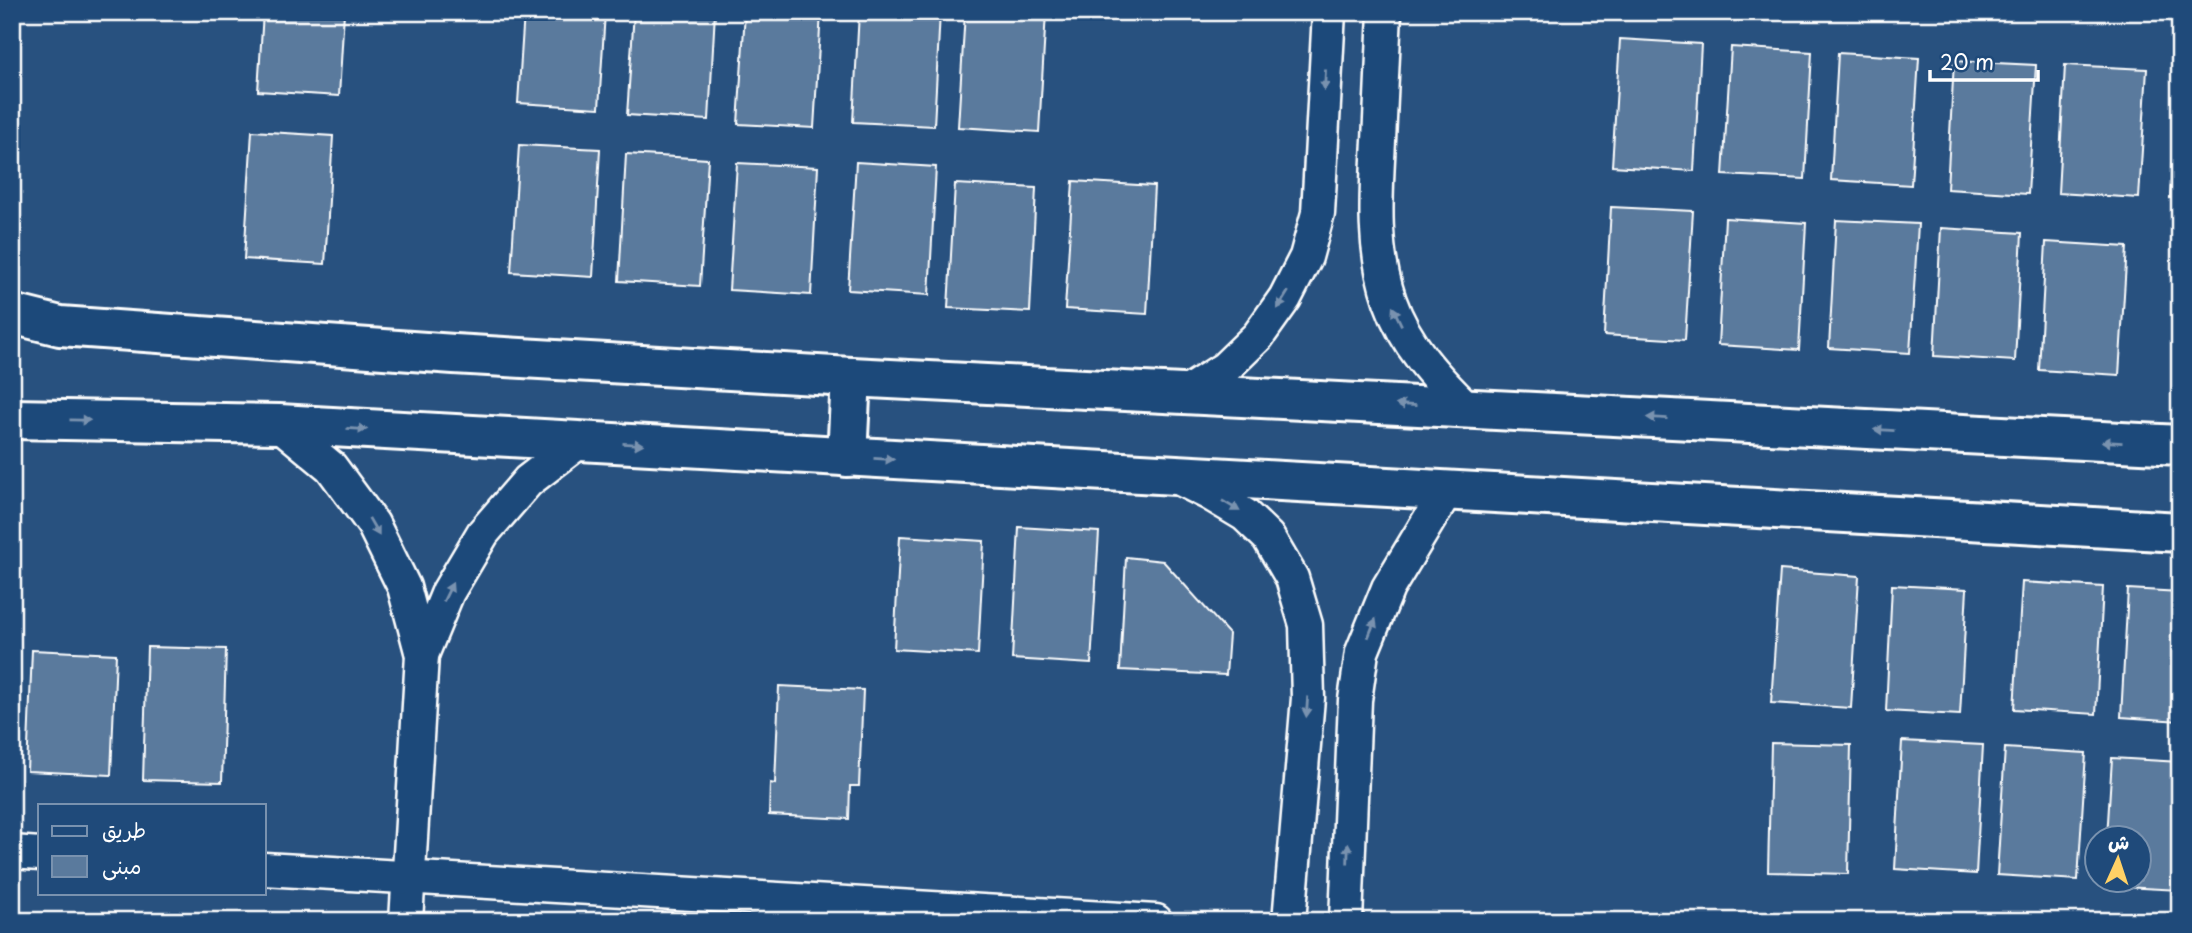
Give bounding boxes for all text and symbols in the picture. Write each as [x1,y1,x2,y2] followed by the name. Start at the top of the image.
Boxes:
[1930,38,2038,82] scale bar
[1940,45,1994,77] text: 20 m
[1320,70,1331,92] one-way arrow
[1276,291,1289,310] one-way arrow
[1392,306,1403,326] one-way arrow
[1394,399,1416,410] one-way arrow
[1646,413,1668,424] one-way arrow
[70,415,92,426] one-way arrow
[346,423,368,434] one-way arrow
[1873,424,1895,435] one-way arrow
[2100,436,2122,447] one-way arrow
[622,439,644,450] one-way arrow
[874,453,896,464] one-way arrow
[1221,500,1240,512] one-way arrow
[368,518,380,537] one-way arrow
[443,582,454,602] one-way arrow
[1366,617,1377,638] one-way arrow
[1301,696,1312,718] one-way arrow
[38,804,266,894] legend
[102,813,146,845] text: طريق
[2084,824,2154,894] north arrow
[2108,826,2130,856] text: ش
[1343,841,1354,863] one-way arrow
[102,849,141,881] text: مبنى

